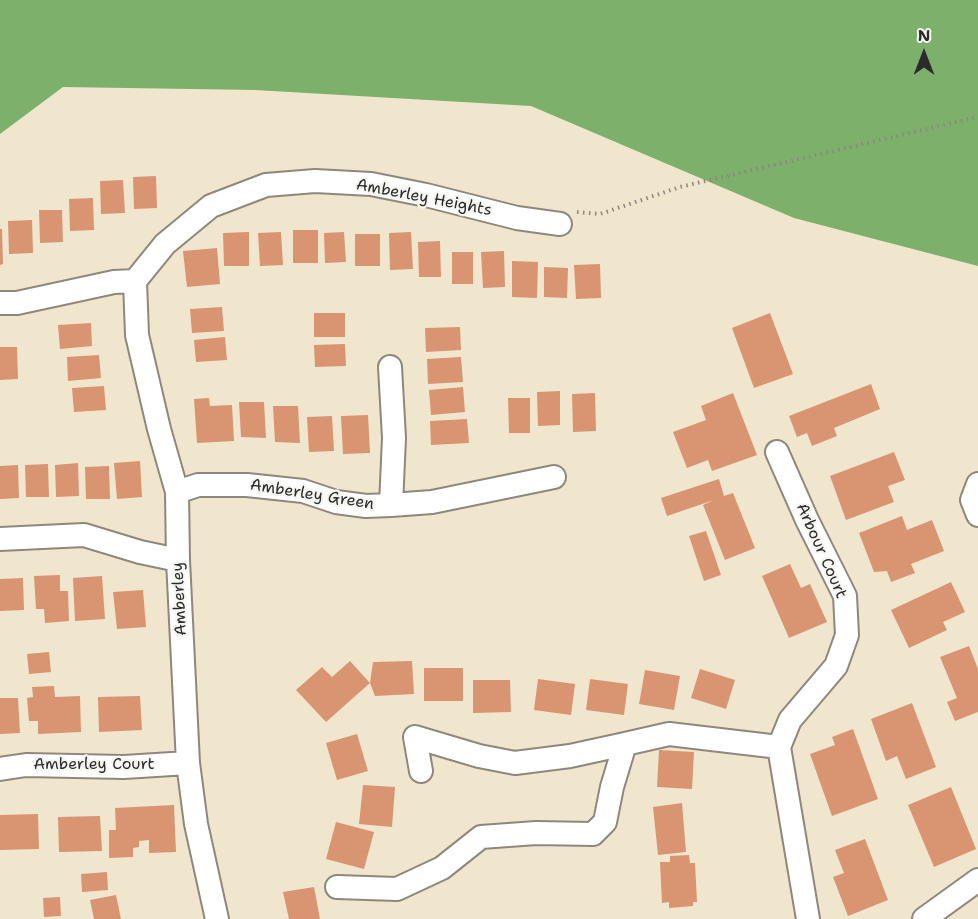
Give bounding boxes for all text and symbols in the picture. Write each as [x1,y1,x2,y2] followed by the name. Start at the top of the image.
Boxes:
[894,24,954,84] north arrow
[918,25,930,46] text: N
[354,175,494,221] street label: Amberley Heights
[249,476,375,514] street label: Amberley Green
[791,500,851,602] street label: Arbour Court
[168,562,192,636] street label: Amberley
[33,755,155,775] street label: Amberley Court

